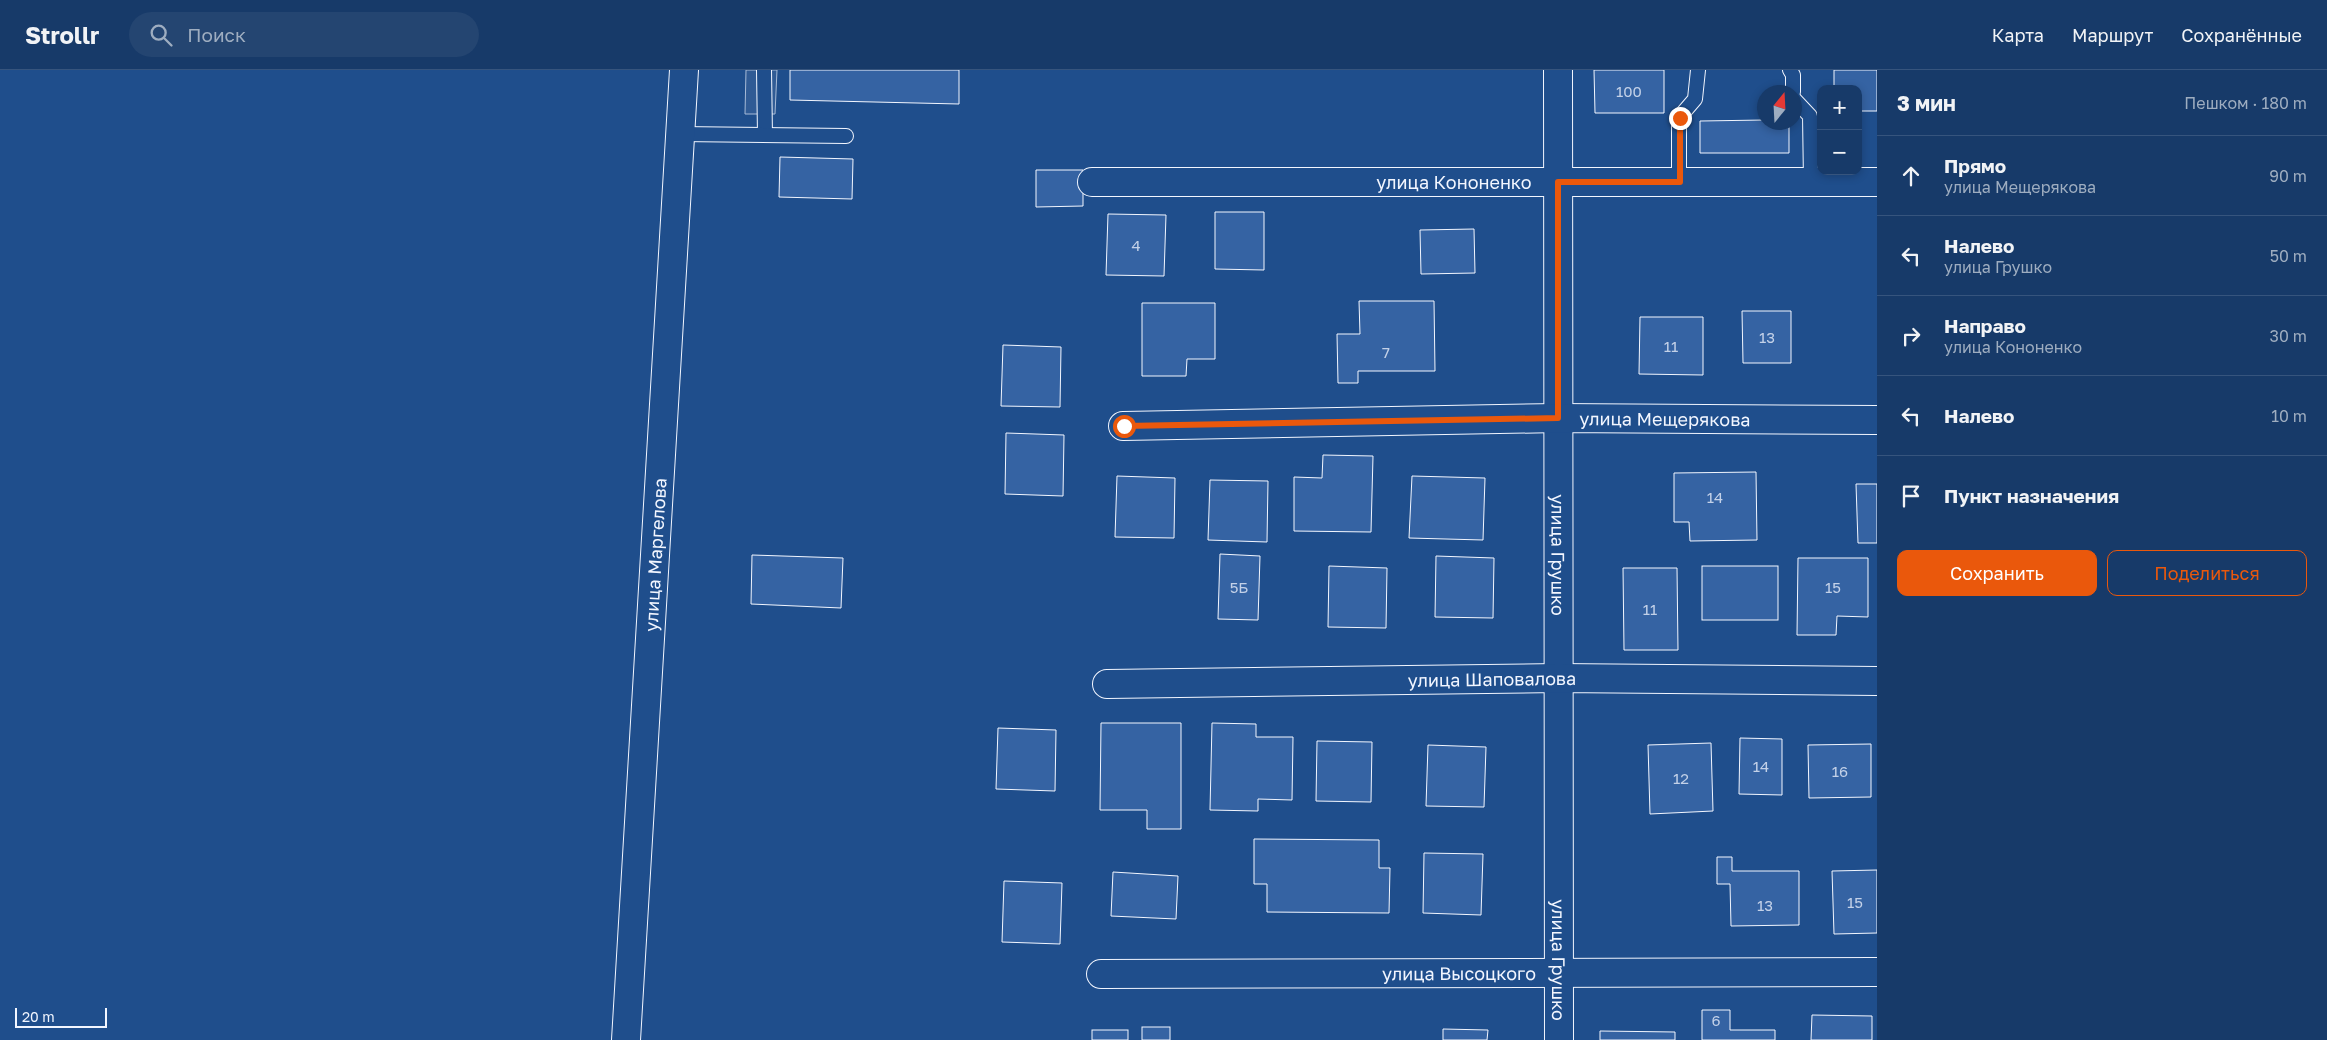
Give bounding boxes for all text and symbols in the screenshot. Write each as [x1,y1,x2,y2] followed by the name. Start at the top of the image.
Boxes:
[129,12,479,57] search box
[25,20,99,49] text: Strollr
[147,21,175,49] icon: search
[187,23,246,46] text: Поиск
[1992,24,2044,46] text: Карта
[2072,24,2153,46] text: Маршрут
[2181,24,2302,46] text: Сохранённые
[1616,82,1642,100] house number: 100
[1757,85,1802,130] north arrow
[1817,85,1862,175] map controls
[1817,85,1862,130] button: +
[1897,90,1956,116] text: 3 мин
[2184,93,2307,113] text: Пешком · 180 m
[1669,107,1692,130] route end
[1817,130,1862,175] button: −
[1944,154,2006,177] text: Прямо
[1897,162,1925,190] icon: ahead
[2269,166,2307,186] text: 90 m
[1376,171,1532,193] street label: улица Кононенко
[1944,177,2096,197] text: улица Мещерякова
[1944,234,2014,257] text: Налево
[1131,236,1141,254] house number: 4
[1897,242,1925,270] icon: left
[2270,246,2307,266] text: 50 m
[1944,257,2052,277] text: улица Грушко
[1944,314,2026,337] text: Направо
[1897,322,1925,350] icon: right
[2270,326,2307,346] text: 30 m
[1759,328,1775,346] house number: 13
[1664,337,1678,355] house number: 11
[1944,337,2082,357] text: улица Кононенко
[1382,343,1390,361] house number: 7
[1897,402,1925,430] icon: left
[1944,404,2014,427] text: Налево
[2271,406,2307,426] text: 10 m
[1579,407,1751,430] street label: улица Мещерякова
[1113,415,1136,438] route start
[639,477,671,632] street label: улица Маргелова
[1897,482,1925,510] icon: arrive
[1944,484,2119,507] text: Пункт назначения
[1707,488,1723,506] house number: 14
[1547,494,1570,616] street label: улица Грушко
[1897,550,2097,596] button: Сохранить
[2107,550,2307,596] button: Поделиться
[1230,578,1248,596] house number: 5Б
[1825,578,1841,596] house number: 15
[1643,600,1657,618] house number: 11
[1408,667,1576,691] street label: улица Шаповалова
[1753,757,1769,775] house number: 14
[1832,762,1848,780] house number: 16
[1673,769,1689,787] house number: 12
[1847,893,1863,911] house number: 15
[1757,896,1773,914] house number: 13
[1548,899,1570,1021] street label: улица Грушко
[1382,962,1536,984] street label: улица Высоцкого
[15,1005,108,1028] scale bar
[22,1008,55,1025] text: 20 m
[1711,1011,1721,1029] house number: 6

